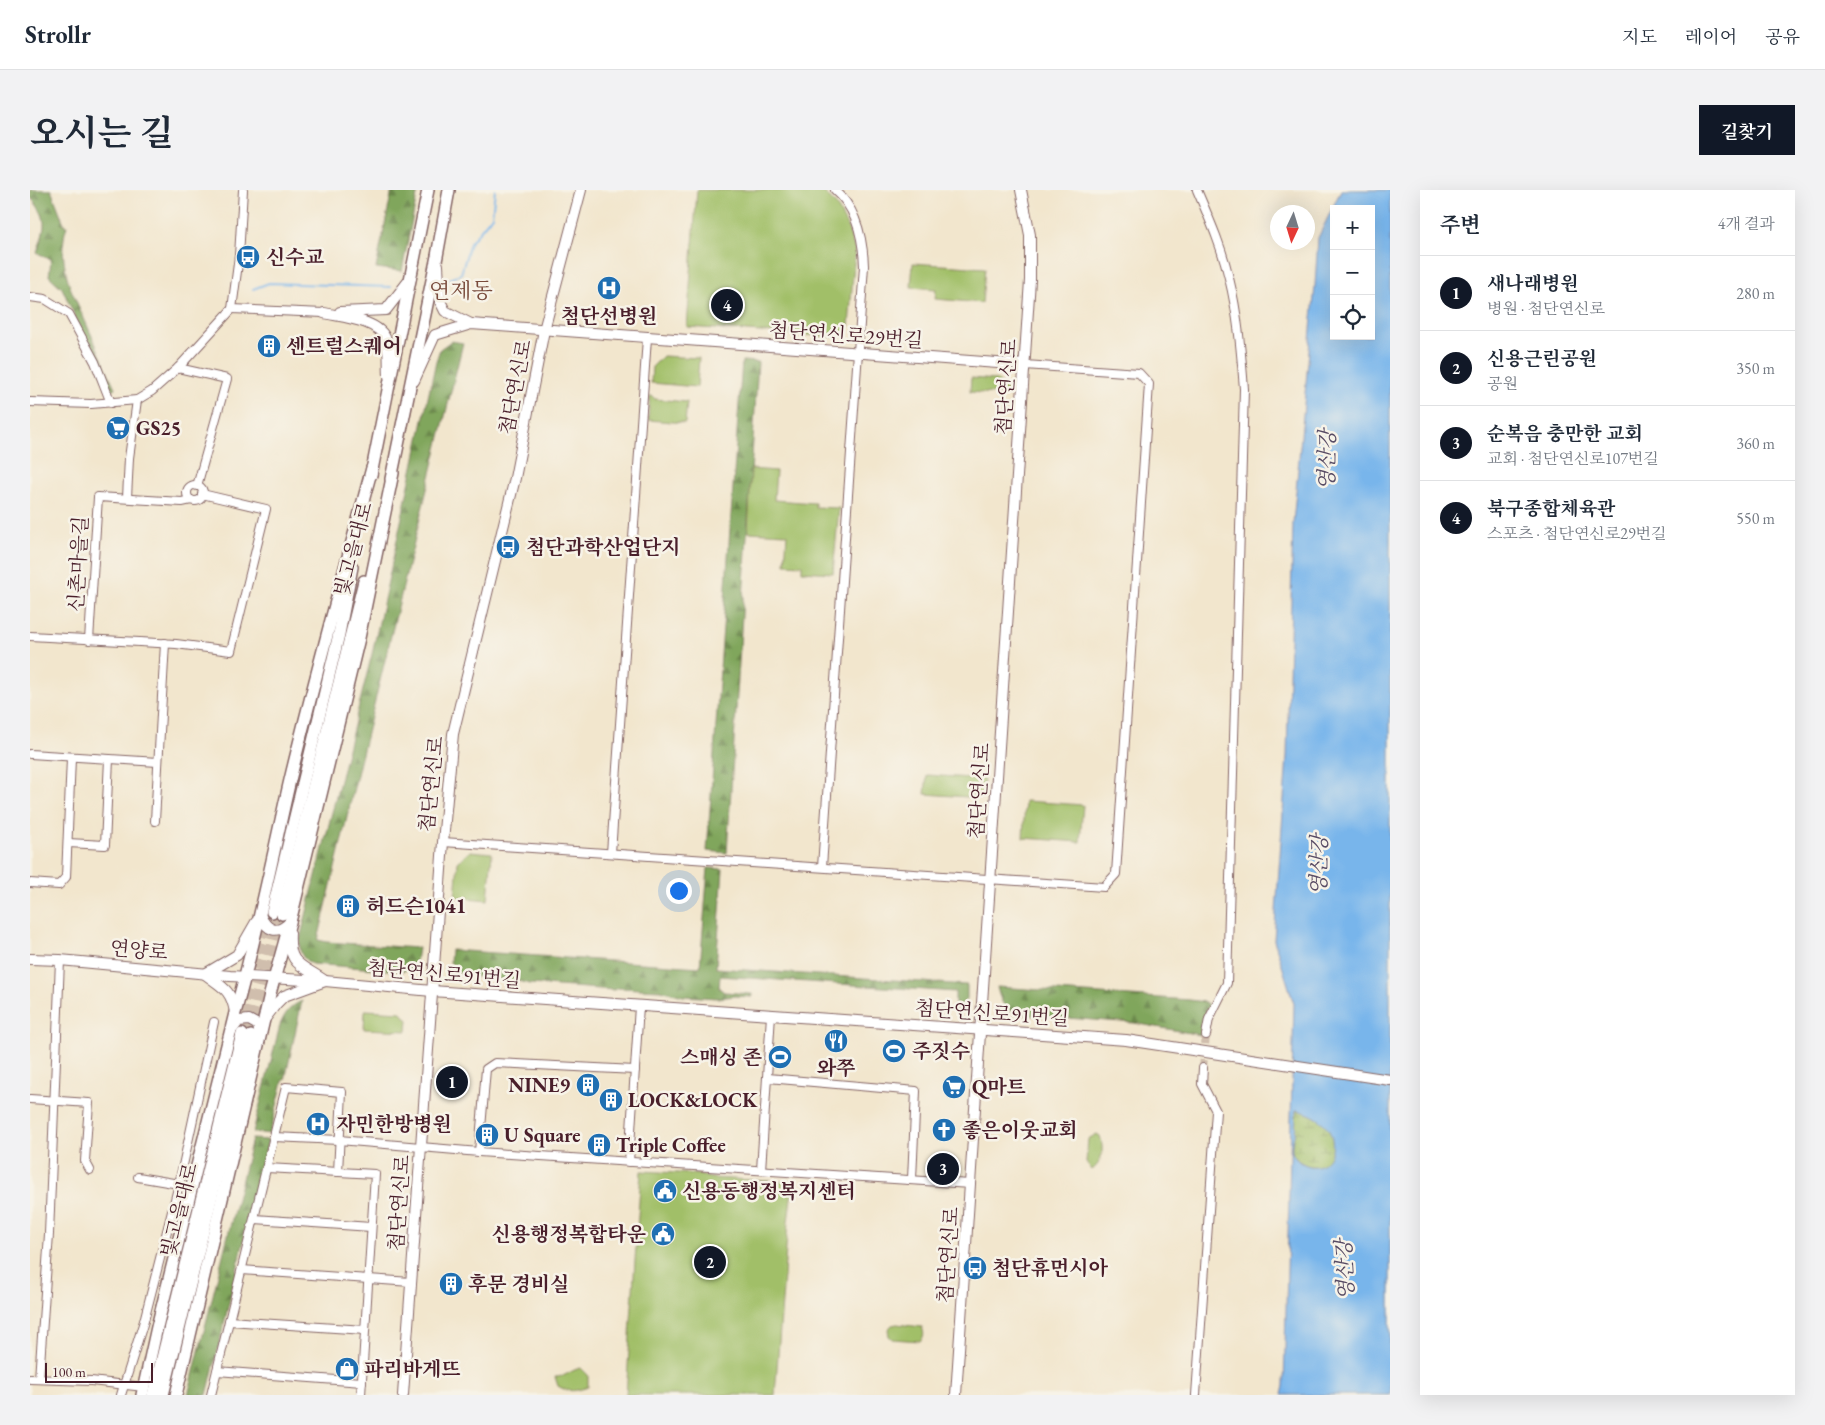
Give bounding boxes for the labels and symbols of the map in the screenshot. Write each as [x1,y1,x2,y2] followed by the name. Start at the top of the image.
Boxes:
[1270,205,1315,250] north arrow
[235,244,261,270] bus stop icon: 신수교
[266,244,325,270] place label: 신수교
[596,275,622,301] hospital icon: 첨단선병원
[429,276,493,305] district label: 연제동
[711,286,743,324] pin: 4
[561,303,657,329] place label: 첨단선병원
[768,317,924,353] street label: 첨단연신로29번길
[256,333,282,359] building icon: 센트럴스퀘어
[286,333,402,359] place label: 센트럴스퀘어
[493,337,537,437] street label: 첨단연신로
[990,338,1022,436] street label: 첨단연신로
[105,415,131,441] supermarket icon: GS25
[136,415,181,441] place label: GS25
[1312,427,1341,491] water label: 영산강
[328,499,378,599] street label: 빛고을대로
[62,515,94,613] street label: 신촌마을길
[495,534,521,560] bus stop icon: 첨단과학산업단지
[526,534,681,560] place label: 첨단과학산업단지
[413,735,449,833] street label: 첨단연신로
[963,742,995,840] street label: 첨단연신로
[1304,832,1333,896] water label: 영산강
[666,878,692,904] your location
[335,893,361,919] building icon: 허드슨1041
[366,893,466,919] place label: 허드슨1041
[109,935,169,965] street label: 연양로
[366,954,522,994] street label: 첨단연신로91번길
[914,995,1070,1031] street label: 첨단연신로91번길
[823,1028,849,1054] restaurant icon: 와쭈
[881,1038,907,1064] sports icon: 주짓수
[912,1038,970,1064] place label: 주짓수
[680,1044,762,1070] place label: 스매싱 존
[767,1044,793,1070] sports icon: 스매싱 존
[817,1055,855,1081] place label: 와쭈
[436,1063,468,1101] pin: 1
[508,1072,570,1098] place label: NINE9
[575,1072,601,1098] building icon: NINE9
[941,1074,967,1100] supermarket icon: Q마트
[972,1074,1026,1100] place label: Q마트
[598,1087,624,1113] building icon: LOCK&LOCK
[628,1087,758,1113] place label: LOCK&LOCK
[305,1111,331,1137] hospital icon: 자민한방병원
[336,1111,452,1137] place label: 자민한방병원
[931,1117,957,1143] church icon: 좋은이웃교회
[962,1117,1078,1143] place label: 좋은이웃교회
[474,1122,500,1148] building icon: U Square
[504,1122,581,1148] place label: U Square
[586,1132,612,1158] building icon: Triple Coffee
[616,1132,726,1158] place label: Triple Coffee
[927,1150,959,1188] pin: 3
[383,1154,415,1252] street label: 첨단연신로
[155,1160,203,1260] street label: 빛고을대로
[652,1178,678,1204] public building icon: 신용동행정복지센터
[682,1178,856,1204] place label: 신용동행정복지센터
[932,1206,964,1304] street label: 첨단연신로
[491,1221,647,1247] place label: 신용행정복합타운
[650,1221,676,1247] public building icon: 신용행정복합타운
[1329,1236,1360,1301] water label: 영산강
[694,1243,726,1281] pin: 2
[962,1255,988,1281] bus stop icon: 첨단휴먼시아
[992,1255,1109,1281] place label: 첨단휴먼시아
[438,1271,464,1297] building icon: 후문 경비실
[468,1271,569,1297] place label: 후문 경비실
[334,1356,360,1382] shop icon: 파리바게뜨
[364,1356,461,1382] place label: 파리바게뜨
[45,1360,152,1383] scale bar

